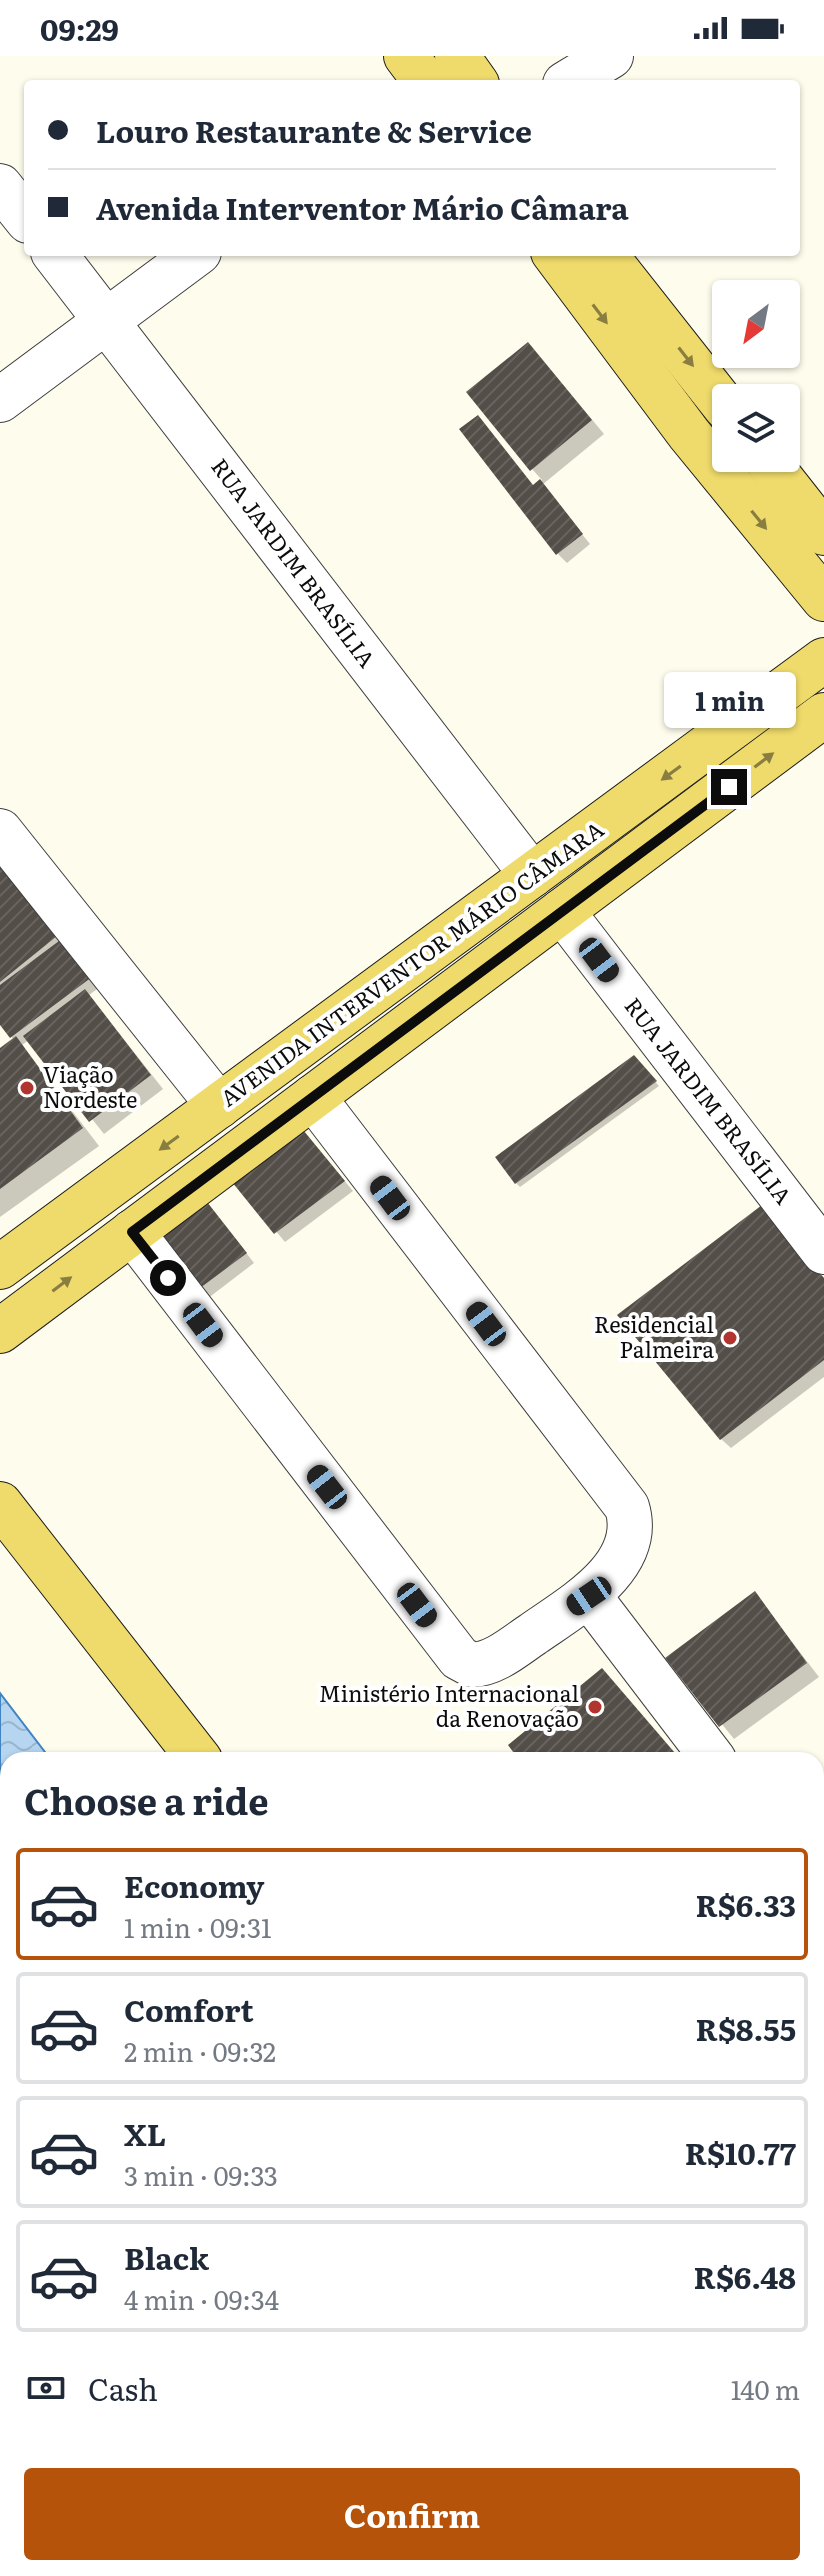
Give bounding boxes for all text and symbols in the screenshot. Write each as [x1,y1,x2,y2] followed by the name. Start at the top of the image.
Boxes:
[40,6,119,50] text: 09:29
[96,108,532,152] text: Louro Restaurante & Service
[96,185,629,229] text: Avenida Interventor Mário Câmara
[712,280,800,368] north arrow
[712,280,800,472] map controls
[591,304,607,325] one-way arrow
[677,347,693,367] one-way arrow
[712,384,800,472] button: layers
[204,451,384,674] street label: RUA JARDIM BRASÍLIA
[750,509,767,529] one-way arrow
[663,671,795,727] callout: 1 min
[695,680,765,719] text: 1 min
[753,752,775,768] one-way arrow
[661,764,681,780] one-way arrow
[711,769,747,805] route end
[213,812,610,1113] street label: AVENIDA INTERVENTOR MÁRIO CÂMARA
[575,934,623,986] car
[618,990,801,1211] street label: RUA JARDIM BRASÍLIA
[43,1057,137,1115] place label: Viação Nordeste
[18,1079,36,1097] marker: Viação Nordeste
[158,1135,180,1151] one-way arrow
[366,1172,414,1224] car
[150,1260,186,1296] route start
[52,1277,73,1293] one-way arrow
[462,1298,510,1350] car
[179,1299,227,1351] car
[594,1307,714,1365] place label: Residencial Palmeira
[721,1329,739,1347] marker: Residencial Palmeira
[303,1461,351,1513] car
[562,1573,616,1619] car
[393,1579,441,1631] car
[319,1676,579,1734] place label: Ministério Internacional da Renovação
[586,1698,604,1716] marker: Ministério Internacional da Renovação
[24,1773,269,1826] text: Choose a ride
[124,1863,264,1907] text: Economy
[28,1868,100,1940] icon: car
[696,1882,796,1926] text: R$6.33
[124,1907,272,1946] text: 1 min · 09:31
[124,1987,254,2031] text: Comfort
[28,1992,100,2064] icon: car
[696,2006,796,2050] text: R$8.55
[124,2031,276,2070] text: 2 min · 09:32
[124,2111,166,2155] text: XL
[28,2116,100,2188] icon: car
[685,2130,796,2174] text: R$10.77
[124,2155,278,2194] text: 3 min · 09:33
[124,2235,209,2279] text: Black
[28,2240,100,2312] icon: car
[694,2254,796,2298] text: R$6.48
[124,2279,279,2318] text: 4 min · 09:34
[24,2366,68,2410] icon: cash
[88,2366,158,2410] text: Cash
[731,2369,800,2408] text: 140 m
[24,2468,800,2560] button: Confirm

